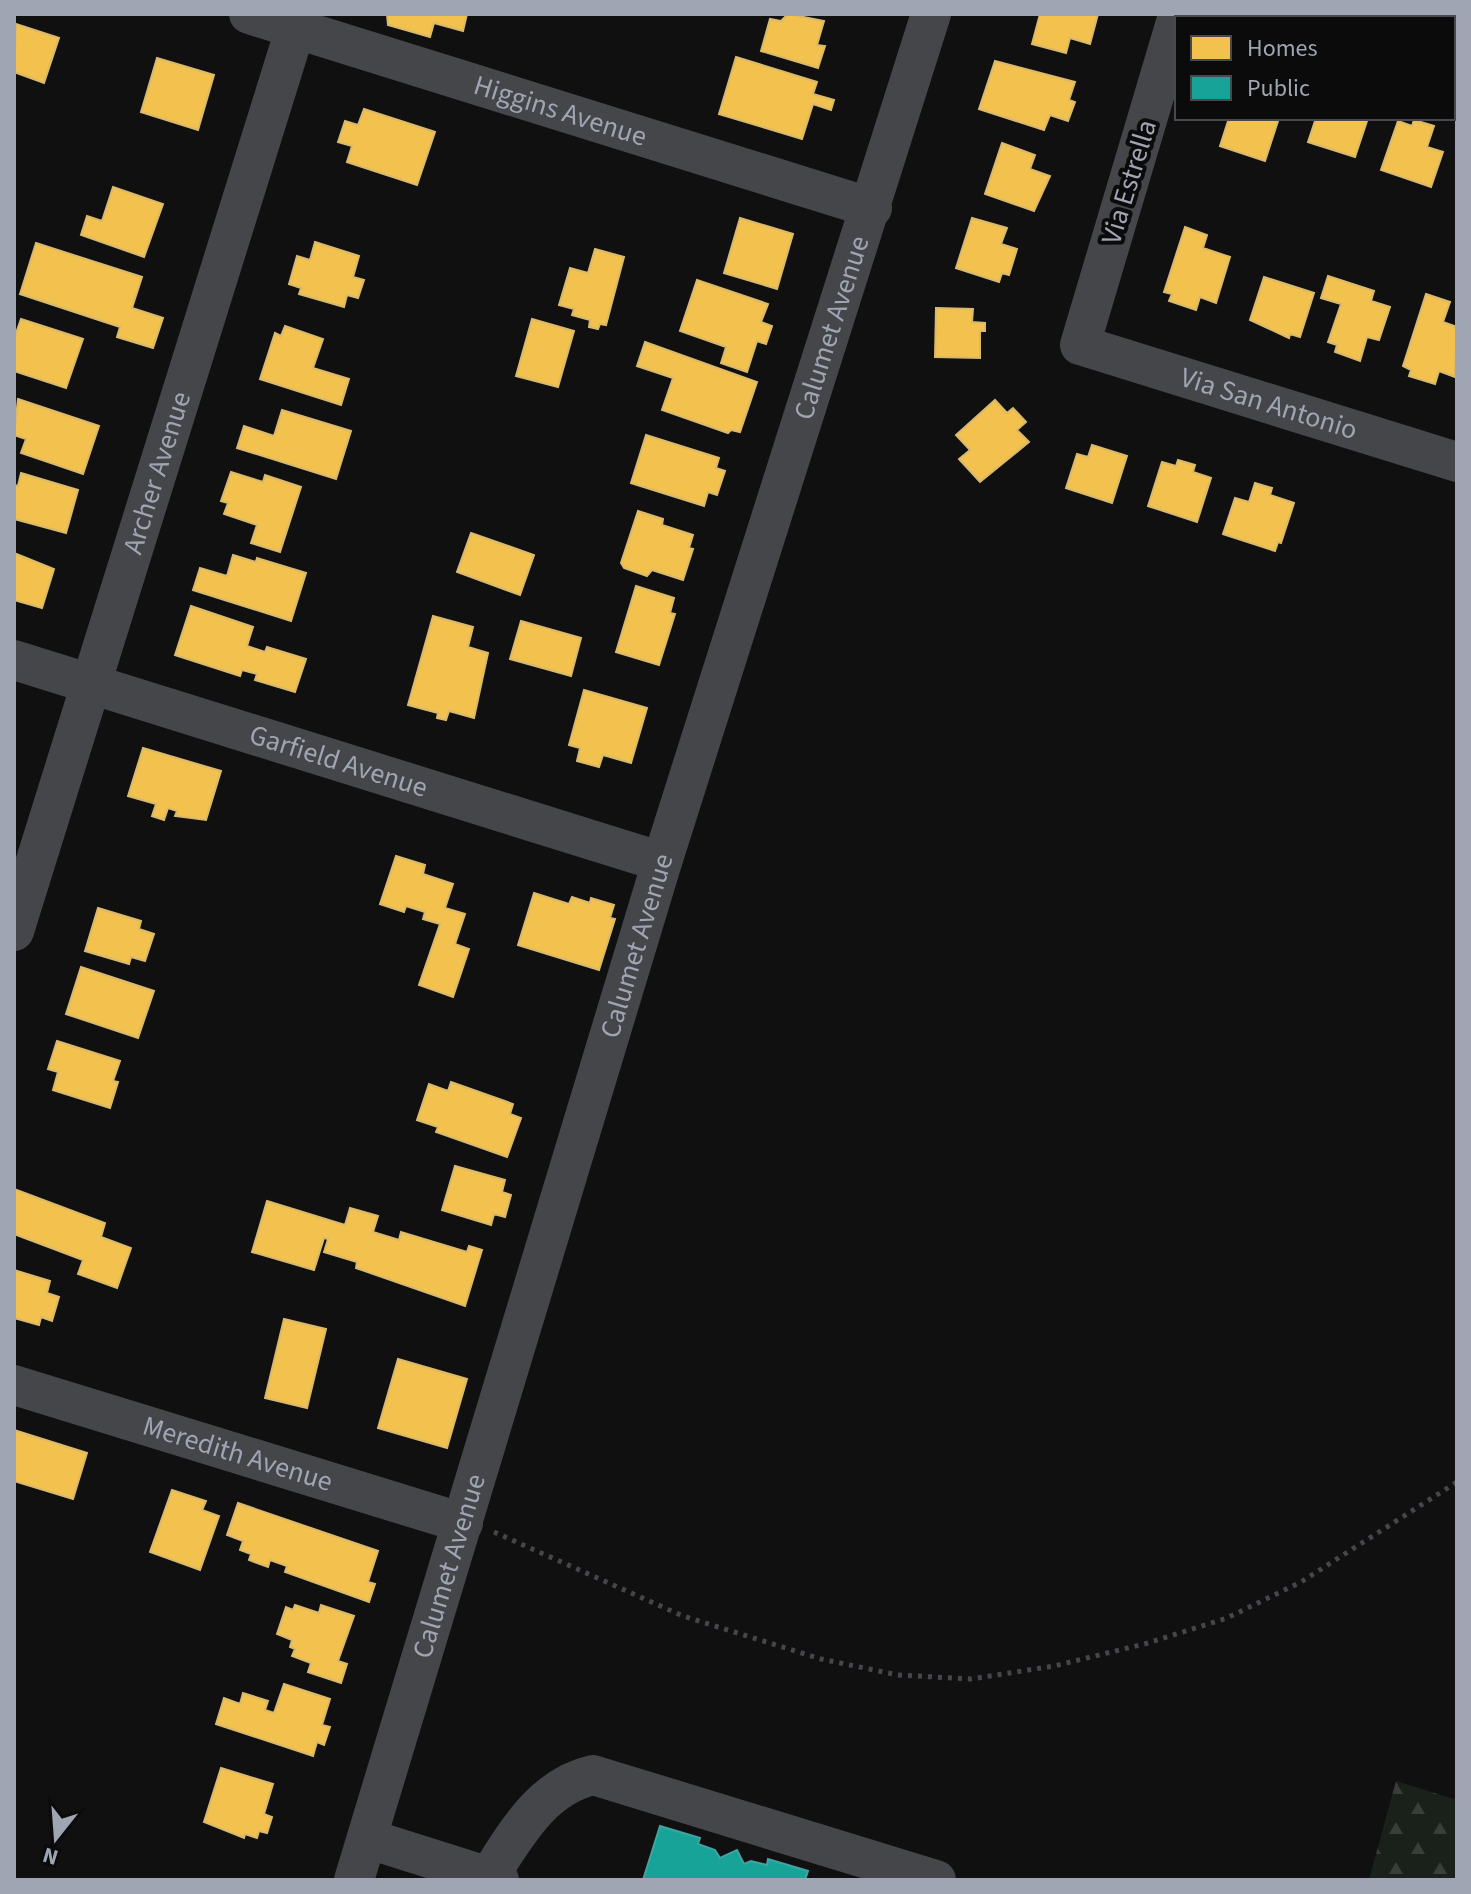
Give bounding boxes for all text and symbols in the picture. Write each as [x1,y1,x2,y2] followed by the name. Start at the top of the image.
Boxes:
[1175,16,1455,120] legend
[1247,31,1318,66] text: Homes
[469,65,652,157] street label: Higgins Avenue
[1247,71,1310,106] text: Public
[1091,115,1167,249] street label: Via Estrella
[784,231,879,425] street label: Calumet Avenue
[1176,357,1362,450] street label: Via San Antonio
[113,387,201,559] street label: Archer Avenue
[244,715,433,808] street label: Garfield Avenue
[590,849,683,1043] street label: Calumet Avenue
[138,1406,338,1502] street label: Meredith Avenue
[402,1469,496,1663] street label: Calumet Avenue
[16,1798,96,1878] north arrow
[39,1839,62,1874] text: N

